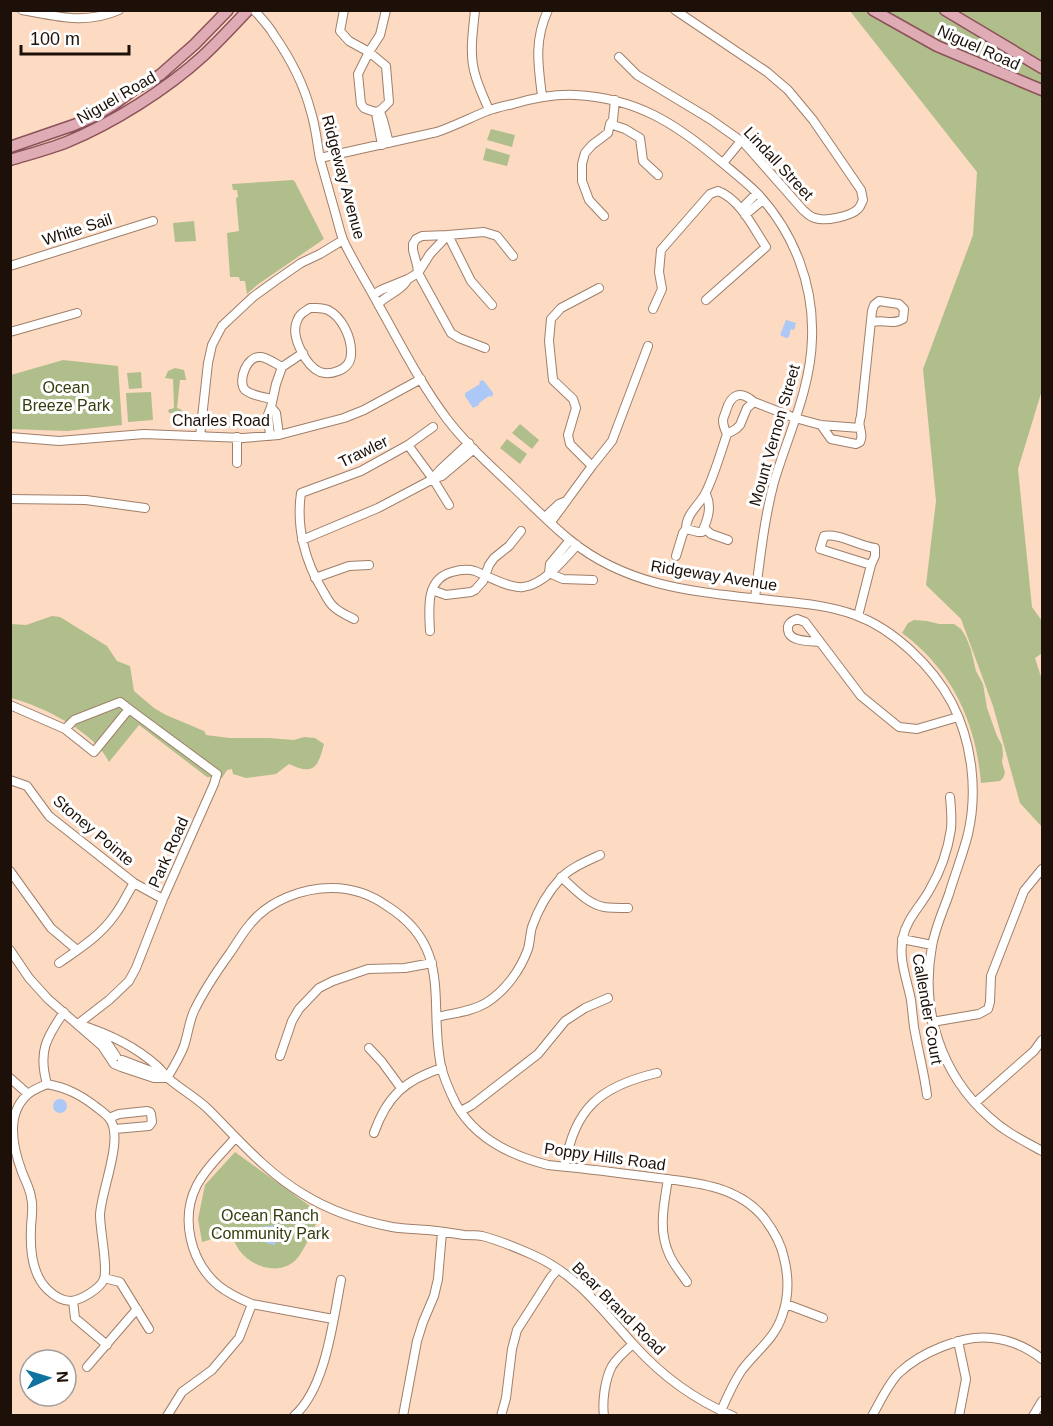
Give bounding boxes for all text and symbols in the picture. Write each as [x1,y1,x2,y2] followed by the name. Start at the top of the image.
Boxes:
[21,18,129,56] scale bar
[935,22,1022,73] street label: Niguel Road
[30,29,80,49] text: 100 m
[74,68,159,127] street label: Niguel Road
[319,113,368,241] street label: Ridgeway Avenue
[741,123,817,204] street label: Lindall Street
[40,210,114,249] street label: White Sail
[746,362,803,508] street label: Mount Vernon Street
[22,379,111,414] park label: Ocean Breeze Park
[172,412,270,429] street label: Charles Road
[336,432,391,471] street label: Trawler
[649,557,778,594] street label: Ridgeway Avenue
[50,792,137,869] street label: Stoney Pointe
[145,814,192,890] street label: Park Road
[909,952,946,1066] street label: Callender Court
[543,1140,667,1173] street label: Poppy Hills Road
[211,1207,330,1242] park label: Ocean Ranch Community Park
[569,1259,668,1358] street label: Bear Brand Road
[18,1348,78,1408] north arrow
[54,1371,71,1383] text: N

